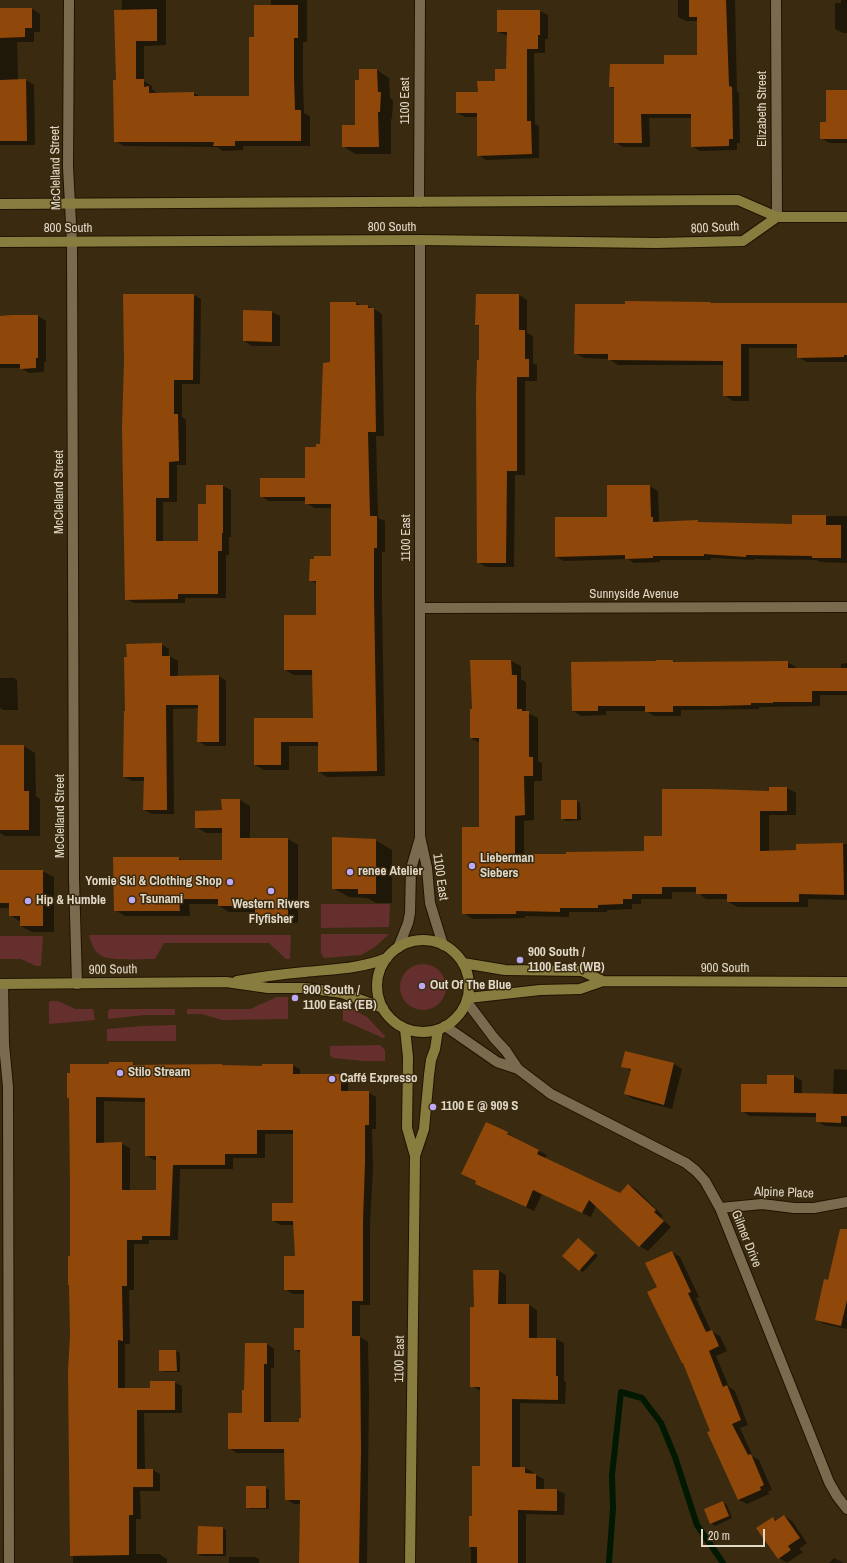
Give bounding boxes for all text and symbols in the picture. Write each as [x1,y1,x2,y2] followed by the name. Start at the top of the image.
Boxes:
[755,71,771,147] street label: Elizabeth Street
[398,77,414,125] street label: 1100 East
[47,126,65,210] street label: McClelland Street
[690,219,740,237] street label: 800 South
[368,220,416,236] street label: 800 South
[44,221,92,237] street label: 800 South
[52,450,68,534] street label: McClelland Street
[399,514,415,562] street label: 1100 East
[589,587,679,603] street label: Sunnyside Avenue
[53,774,69,858] street label: McClelland Street
[480,851,534,882] place label: Lieberman Siebers
[429,853,451,901] street label: 1100 East
[467,861,477,871] marker: Lieberman Siebers
[358,864,423,880] place label: renee Atelier
[345,867,355,877] marker: renee Atelier
[85,874,222,890] place label: Yomie Ski & Clothing Shop
[225,877,235,887] marker: Yomie Ski & Clothing Shop
[266,886,276,896] marker: Western Rivers Flyfisher
[140,892,183,908] place label: Tsunami
[36,893,106,909] place label: Hip & Humble
[127,895,137,905] marker: Tsunami
[23,896,33,906] marker: Hip & Humble
[232,897,310,928] place label: Western Rivers Flyfisher
[528,945,604,976] place label: 900 South / 1100 East (WB)
[515,955,525,965] marker: 900 South / 1100 East (WB)
[701,961,749,977] street label: 900 South
[89,962,137,978] street label: 900 South
[430,978,511,994] place label: Out Of The Blue
[417,981,427,991] marker: Out Of The Blue
[303,983,376,1014] place label: 900 South / 1100 East (EB)
[290,993,300,1003] marker: 900 South / 1100 East (EB)
[128,1065,190,1081] place label: Stilo Stream
[115,1068,125,1078] marker: Stilo Stream
[340,1071,418,1087] place label: Caffé Expresso
[327,1074,337,1084] marker: Caffé Expresso
[441,1099,518,1115] place label: 1100 E @ 909 S
[428,1102,438,1112] marker: 1100 E @ 909 S
[754,1184,814,1202] street label: Alpine Place
[727,1208,765,1270] street label: Gilmer Drive
[392,1335,408,1383] street label: 1100 East
[703,1521,767,1547] scale bar
[708,1528,730,1544] text: 20 m

